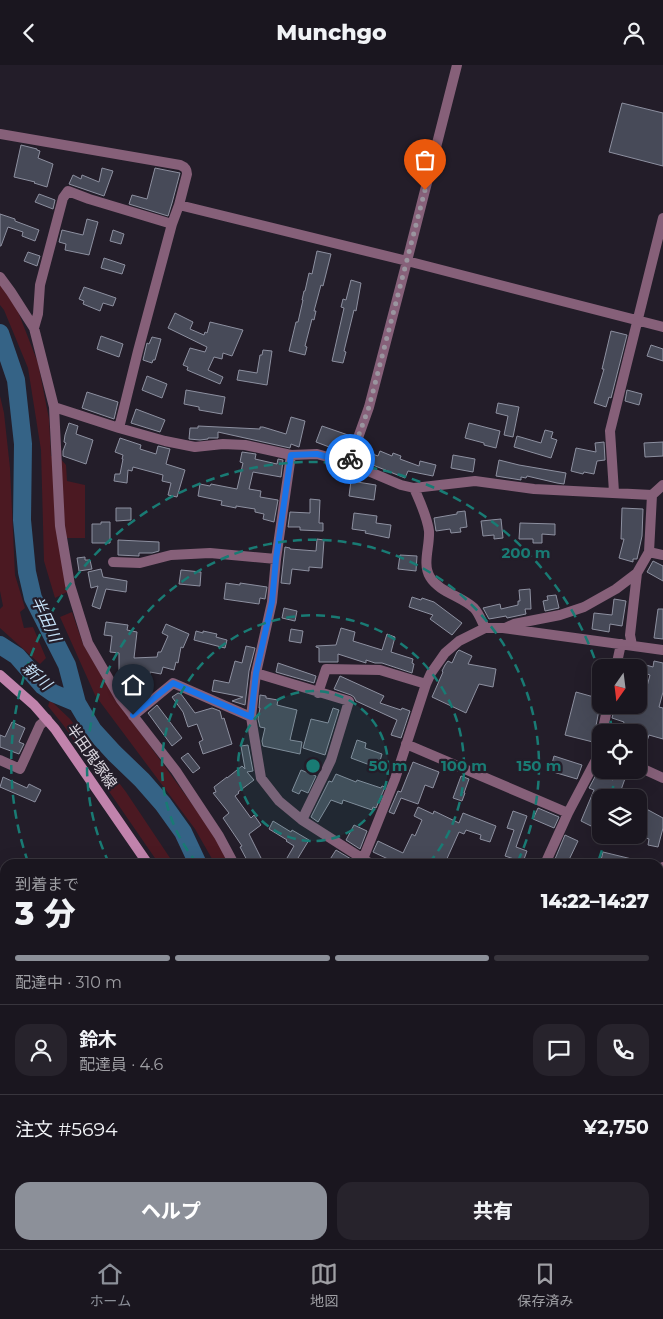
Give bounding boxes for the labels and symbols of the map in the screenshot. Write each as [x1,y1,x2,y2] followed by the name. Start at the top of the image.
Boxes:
[404,139,446,190] pin
[325,434,375,484] courier
[501,543,551,562] text: 200 m
[27,593,66,647] water label: 半田川
[19,658,57,695] water label: 新川
[592,659,648,714] north arrow
[112,664,154,715] pin
[63,720,121,792] street label: 半田鬼塚線
[368,756,408,775] text: 50 m
[441,756,487,775] text: 100 m
[517,756,561,775] text: 150 m
[304,757,322,775] centre of rings

